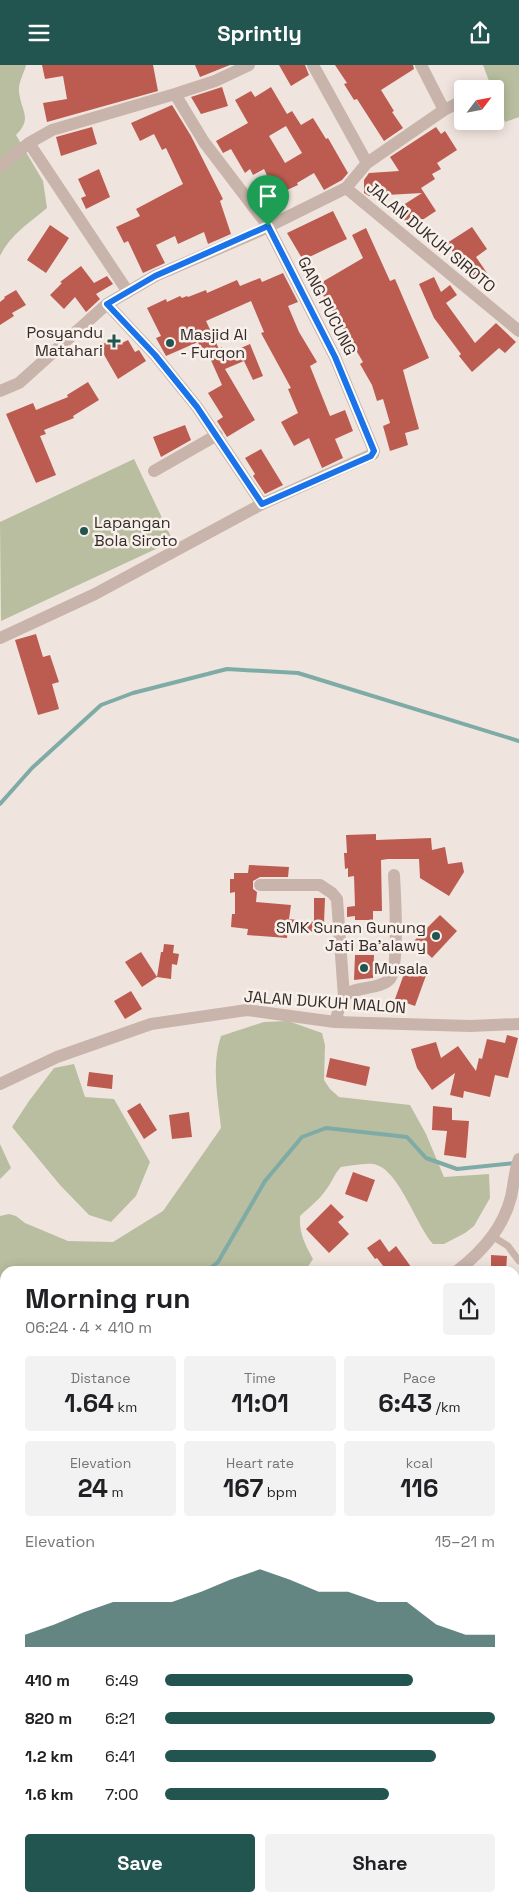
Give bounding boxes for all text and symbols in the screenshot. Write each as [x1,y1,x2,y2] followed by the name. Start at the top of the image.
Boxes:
[25,19,53,47] icon: menu
[217,19,302,47] text: Sprintly
[466,19,494,47] icon: share
[454,80,504,130] north arrow
[454,80,504,130] map controls
[247,175,289,226] pin
[362,177,500,297] street label: JALAN DUKUH SIROTO
[254,182,282,210] icon: arrive
[293,253,361,359] street label: GANG PUCUNG
[26,322,103,361] place label: Posyandu Matahari
[180,324,247,363] place label: Masjid Al - Furqon
[107,334,121,348] marker: Posyandu Matahari
[164,337,176,349] marker: Masjid Al - Furqon
[94,512,178,551] place label: Lapangan Bola Siroto
[78,525,90,537] marker: Lapangan Bola Siroto
[276,917,426,956] place label: SMK Sunan Gunung Jati Ba'alawy
[430,930,442,942] marker: SMK Sunan Gunung Jati Ba'alawy
[374,958,428,979] place label: Musala
[358,962,370,974] marker: Musala
[243,986,407,1018] street label: JALAN DUKUH MALON
[25,1280,190,1316] text: Morning run
[443,1283,495,1335] button: share
[25,1317,152,1338] text: 06:24 · 4 × 410 m
[71,1369,130,1387] text: Distance
[244,1369,276,1387] text: Time
[403,1369,436,1387] text: Pace
[64,1387,114,1419] text: 1.64
[231,1387,289,1419] text: 11:01
[378,1387,432,1419] text: 6:43
[114,1398,137,1416] text: km
[432,1398,461,1416] text: /km
[70,1454,131,1472] text: Elevation
[226,1454,294,1472] text: Heart rate
[406,1454,433,1472] text: kcal
[78,1472,108,1504] text: 24
[223,1472,263,1504] text: 167
[400,1472,438,1504] text: 116
[108,1483,124,1501] text: m
[263,1483,297,1501] text: bpm
[25,1531,95,1552] text: Elevation
[435,1531,495,1552] text: 15–21 m
[25,1670,70,1691] text: 410 m
[105,1670,139,1691] text: 6:49
[25,1708,72,1729] text: 820 m
[105,1708,135,1729] text: 6:21
[25,1746,73,1767] text: 1.2 km
[105,1746,135,1767] text: 6:41
[25,1784,73,1805] text: 1.6 km
[105,1784,139,1805] text: 7:00
[25,1834,255,1892] button: Save
[265,1834,495,1892] button: Share

